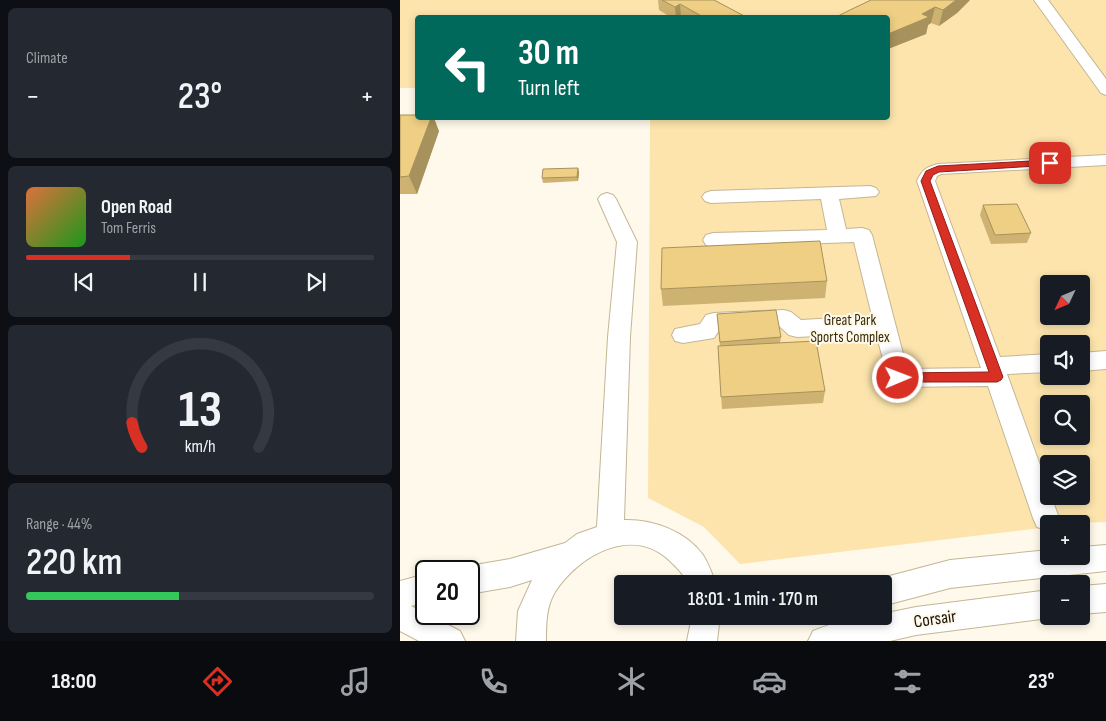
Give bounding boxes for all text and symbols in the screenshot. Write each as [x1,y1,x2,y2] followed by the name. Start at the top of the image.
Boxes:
[518,32,579,75] text: 30 m
[435,35,500,100] icon: left
[26,49,68,68] text: Climate
[178,74,222,119] text: 23°
[518,75,580,102] text: Turn left
[26,80,40,113] text: −
[360,80,374,113] text: +
[1029,142,1071,184] pin
[1036,149,1064,177] icon: arrive
[101,196,172,219] text: Open Road
[101,219,156,238] text: Tom Ferris
[70,268,98,296] icon: previous
[186,268,214,296] icon: pause
[302,268,330,296] icon: next
[1040,275,1090,325] north arrow
[1040,275,1090,625] map controls
[810,311,890,347] park label: Great Park Sports Complex
[1040,335,1090,385] button: sound
[871,351,923,403] position arrow
[178,379,222,442] text: 13
[1040,395,1090,445] button: search
[185,436,215,457] text: km/h
[1040,455,1090,505] button: layers
[26,515,92,534] text: Range · 44%
[1040,515,1090,565] button: +
[26,540,122,585] text: 220 km
[415,560,480,625] speed limit sign: 20
[1040,575,1090,625] button: −
[688,588,818,611] text: 18:01 · 1 min · 170 m
[912,606,958,632] street label: Corsair
[200,664,235,699] icon: directions
[338,664,373,699] icon: music
[476,664,511,699] icon: phone
[614,664,649,699] icon: climate
[752,664,787,699] icon: car
[890,664,925,699] icon: filters
[52,668,96,695] text: 18:00
[1028,668,1054,695] text: 23°

